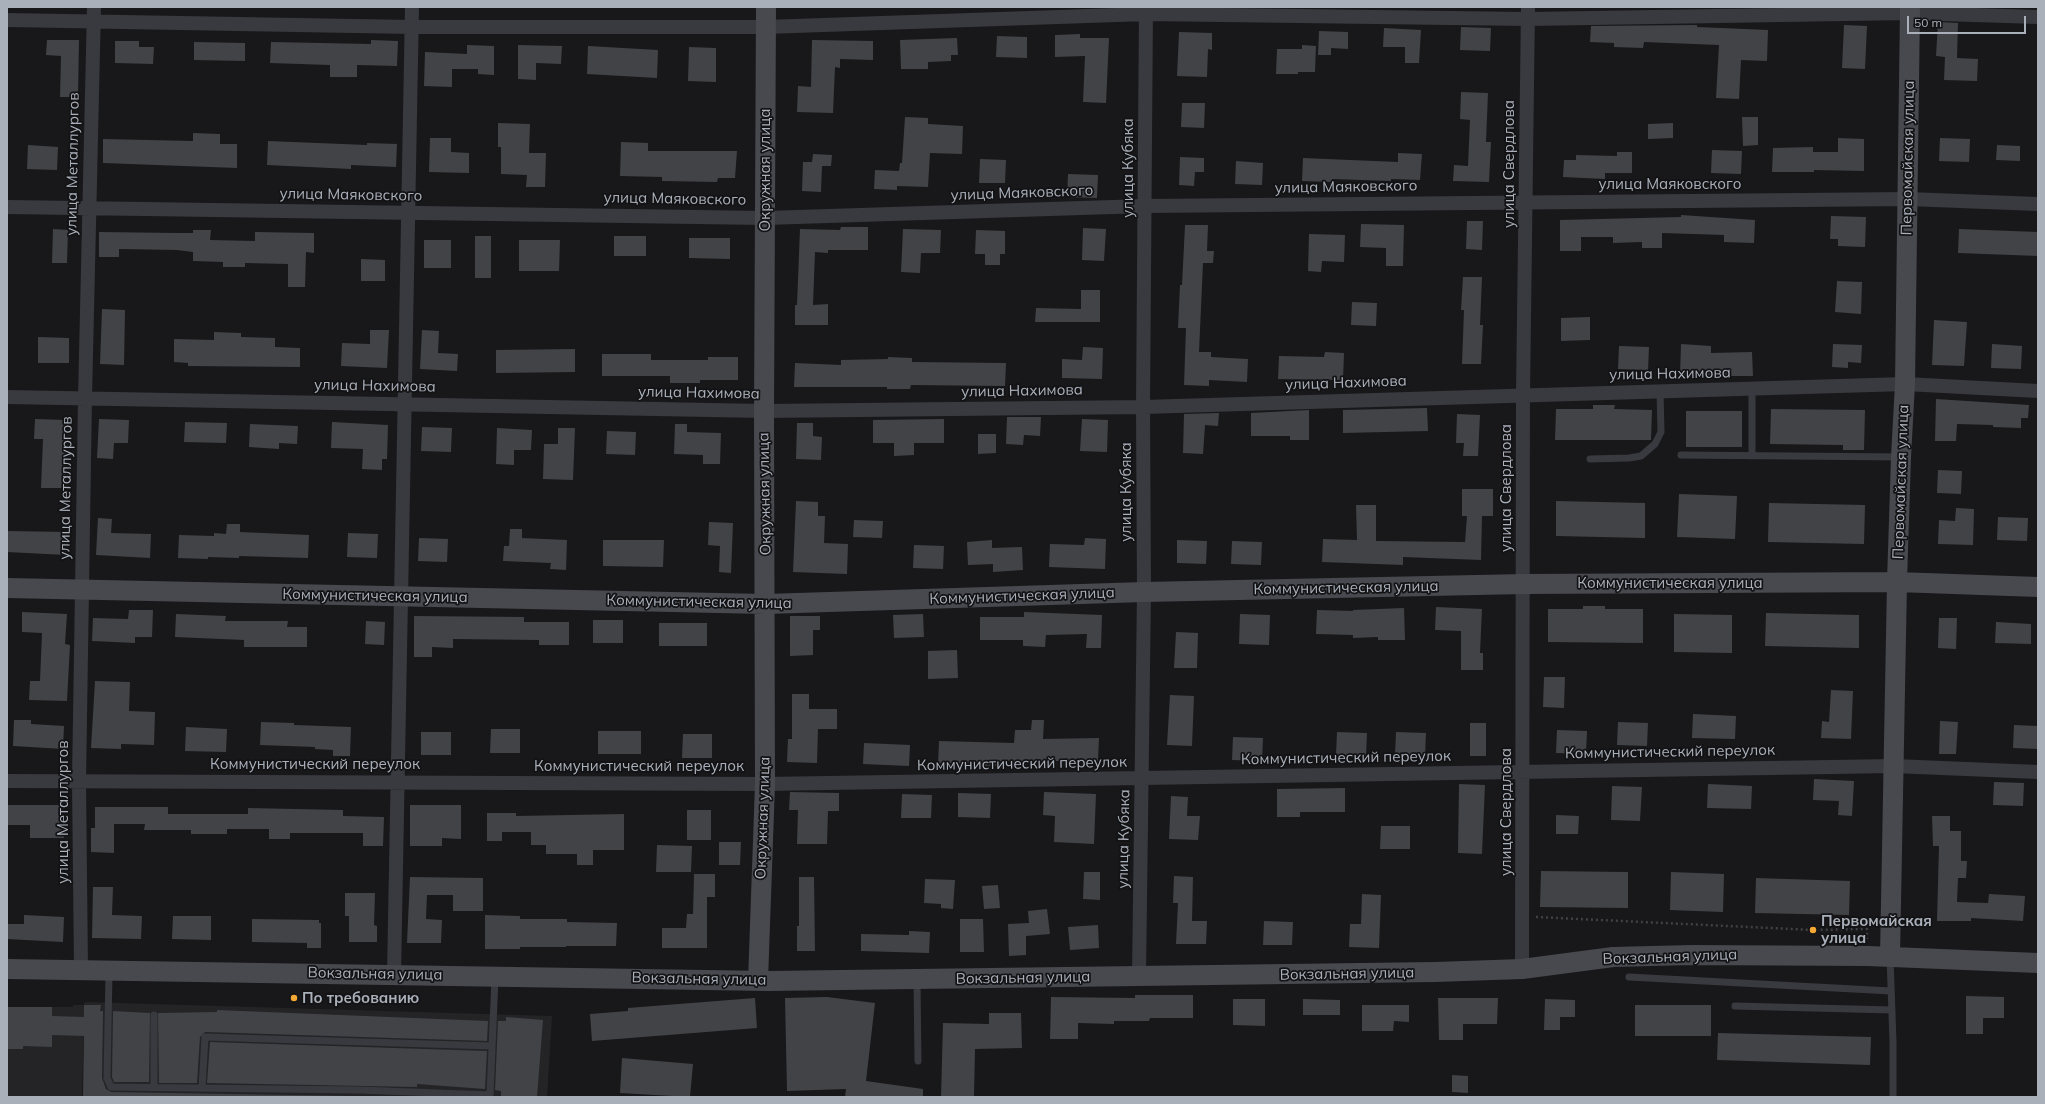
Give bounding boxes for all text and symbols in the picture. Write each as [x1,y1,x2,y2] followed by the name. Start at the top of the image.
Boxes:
[1909,8,2028,34] scale bar
[1914,15,1942,30] text: 50 m
[1898,80,1918,236] street label: Первомайская улица
[63,92,83,236] street label: улица Металлургов
[1500,100,1518,228] street label: улица Свердлова
[756,109,774,231] street label: Окружная улица
[1119,118,1137,218] street label: улица Кубяка
[1599,175,1741,193] street label: улица Маяковского
[1274,177,1418,197] street label: улица Маяковского
[950,182,1094,204] street label: улица Маяковского
[279,185,423,205] street label: улица Маяковского
[603,189,747,209] street label: улица Маяковского
[1609,364,1731,384] street label: улица Нахимова
[1285,372,1407,394] street label: улица Нахимова
[314,376,436,396] street label: улица Нахимова
[961,381,1083,401] street label: улица Нахимова
[638,383,760,403] street label: улица Нахимова
[1889,404,1913,560] street label: Первомайская улица
[56,416,76,560] street label: улица Металлургов
[1497,424,1515,552] street label: улица Свердлова
[755,432,775,556] street label: Окружная улица
[1117,442,1135,542] street label: улица Кубяка
[1577,574,1763,592] street label: Коммунистическая улица
[1253,577,1439,599] street label: Коммунистическая улица
[929,584,1115,608] street label: Коммунистическая улица
[282,585,468,607] street label: Коммунистическая улица
[606,591,792,613] street label: Коммунистическая улица
[54,740,72,884] street label: улица Металлургов
[1565,741,1775,763] street label: Коммунистический переулок
[1241,747,1451,769] street label: Коммунистический переулок
[1497,748,1515,876] street label: улица Свердлова
[917,753,1127,775] street label: Коммунистический переулок
[210,755,420,773] street label: Коммунистический переулок
[752,756,774,880] street label: Окружная улица
[534,757,744,775] street label: Коммунистический переулок
[1114,789,1134,889] street label: улица Кубяка
[1821,912,1932,947] place label: Первомайская улица
[1808,925,1818,935] marker: Первомайская улица
[1602,946,1738,968] street label: Вокзальная улица
[307,964,443,984] street label: Вокзальная улица
[1279,964,1415,984] street label: Вокзальная улица
[955,968,1091,988] street label: Вокзальная улица
[631,969,767,989] street label: Вокзальная улица
[302,989,419,1007] place label: По требованию
[289,993,299,1003] marker: По требованию

